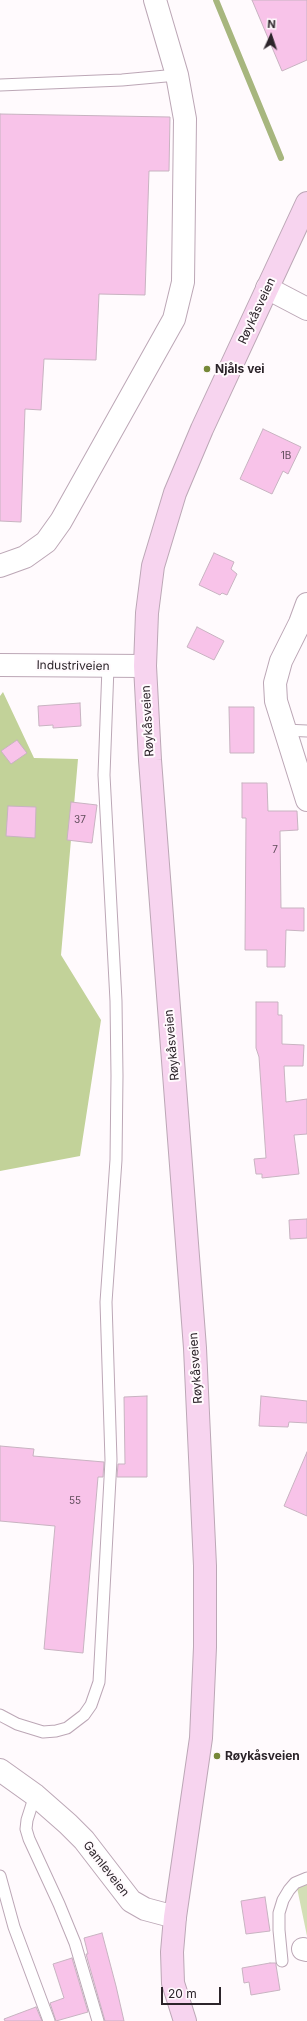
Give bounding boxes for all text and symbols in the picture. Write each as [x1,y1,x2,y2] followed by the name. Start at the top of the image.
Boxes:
[251,16,291,56] north arrow
[267,17,276,31] text: N
[235,276,279,346] street label: Røykåsveien
[215,362,265,376] place label: Njåls vei
[202,364,212,374] marker: Njåls vei
[281,450,291,462] house number: 1B
[36,658,110,674] street label: Industriveien
[139,685,157,757] street label: Røykåsveien
[74,814,86,826] house number: 37
[272,844,278,856] house number: 7
[162,1009,182,1081] street label: Røykåsveien
[186,1332,206,1404] street label: Røykåsveien
[69,1495,81,1507] house number: 55
[225,1749,300,1763] place label: Røykåsveien
[212,1751,222,1761] marker: Røykåsveien
[80,1838,132,1900] street label: Gamleveien
[163,1979,223,2005] scale bar
[168,1986,197,2001] text: 20 m

